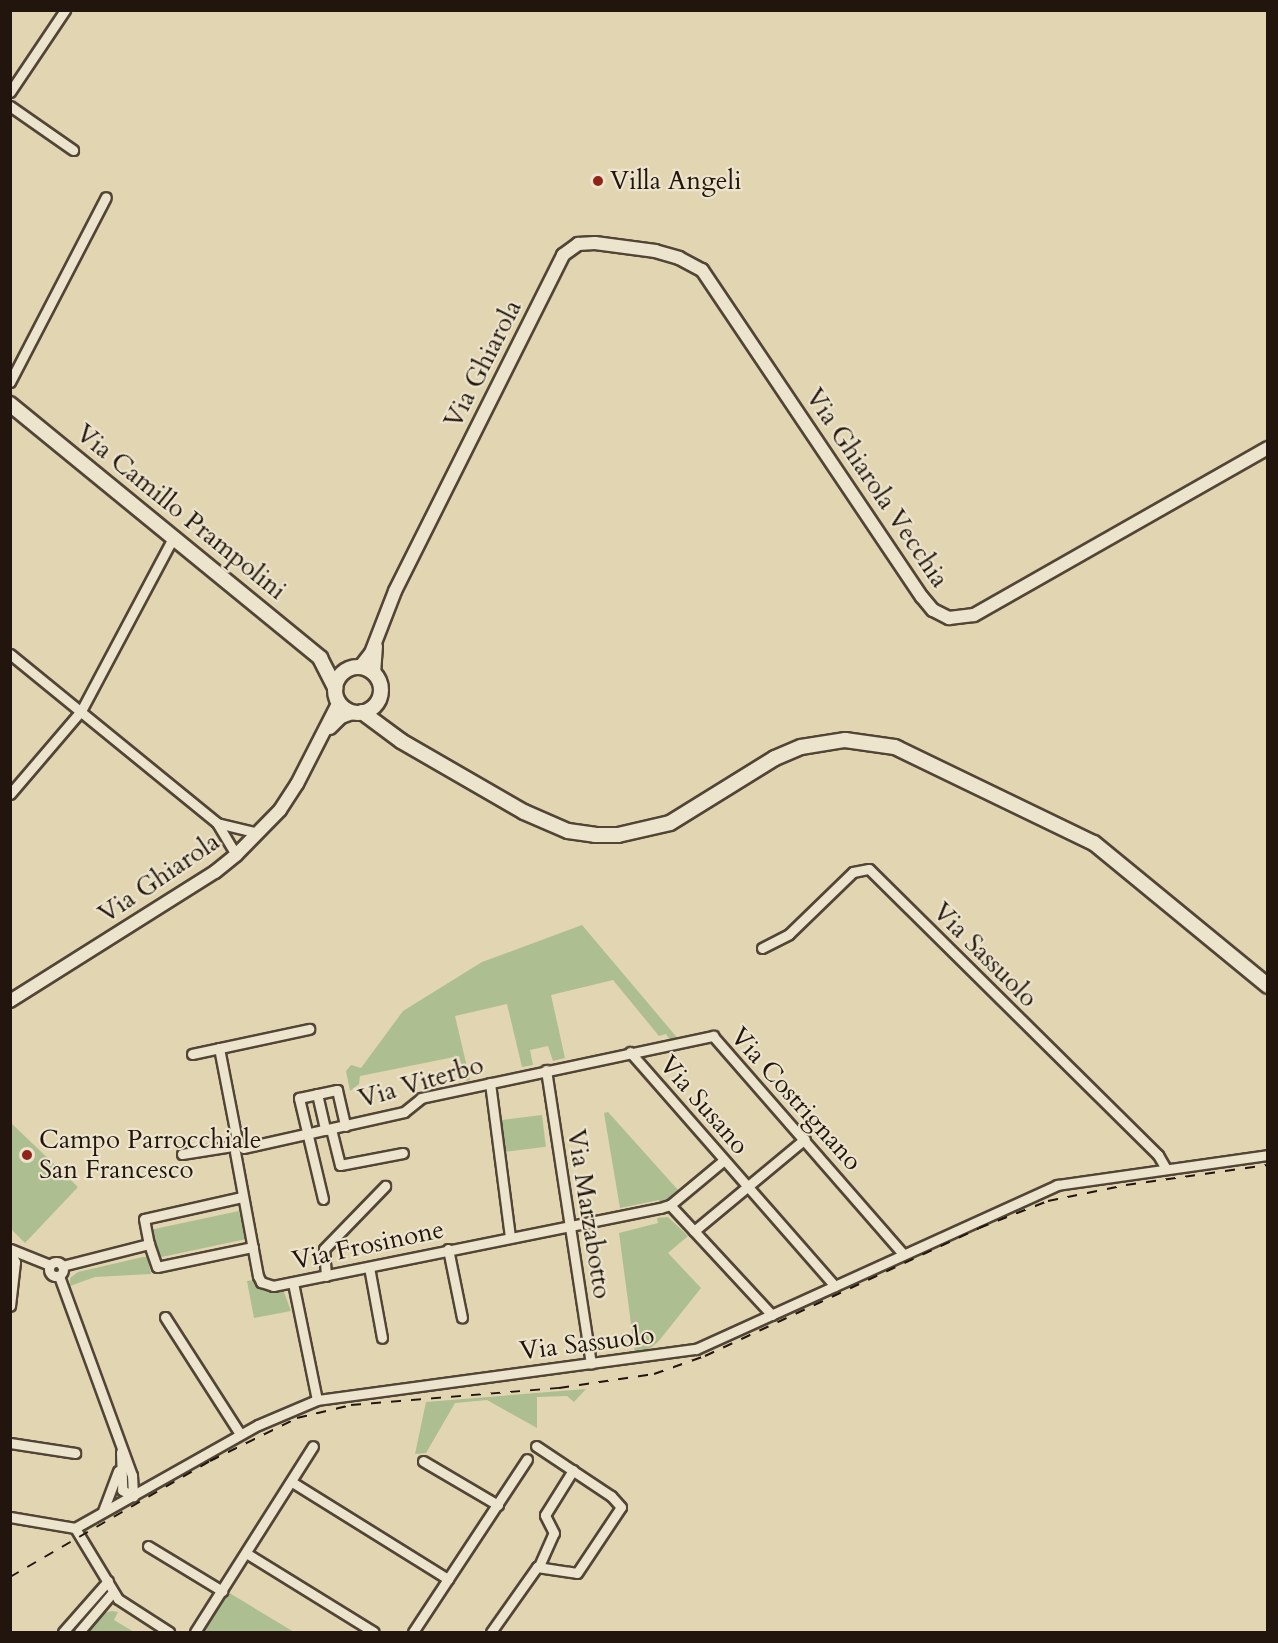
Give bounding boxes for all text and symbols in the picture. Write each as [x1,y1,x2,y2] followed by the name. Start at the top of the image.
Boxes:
[610,165,741,197] place label: Villa Angeli
[591,174,605,188] marker: Villa Angeli
[437,295,529,433] street label: Via Ghiarola
[799,382,955,594] street label: Via Ghiarola Vecchia
[70,418,292,606] street label: Via Camillo Prampolini
[92,826,226,930] street label: Via Ghiarola
[926,896,1044,1014] street label: Via Sassuolo
[724,1021,868,1177] street label: Via Costrignano
[355,1049,487,1115] street label: Via Viterbo
[653,1049,755,1161] street label: Via Susano
[39,1124,262,1186] place label: Campo Parrocchiale San Francesco
[560,1127,618,1301] street label: Via Marzabotto
[20,1148,34,1162] marker: Campo Parrocchiale San Francesco
[289,1214,447,1276] street label: Via Frosinone
[518,1319,656,1367] street label: Via Sassuolo

